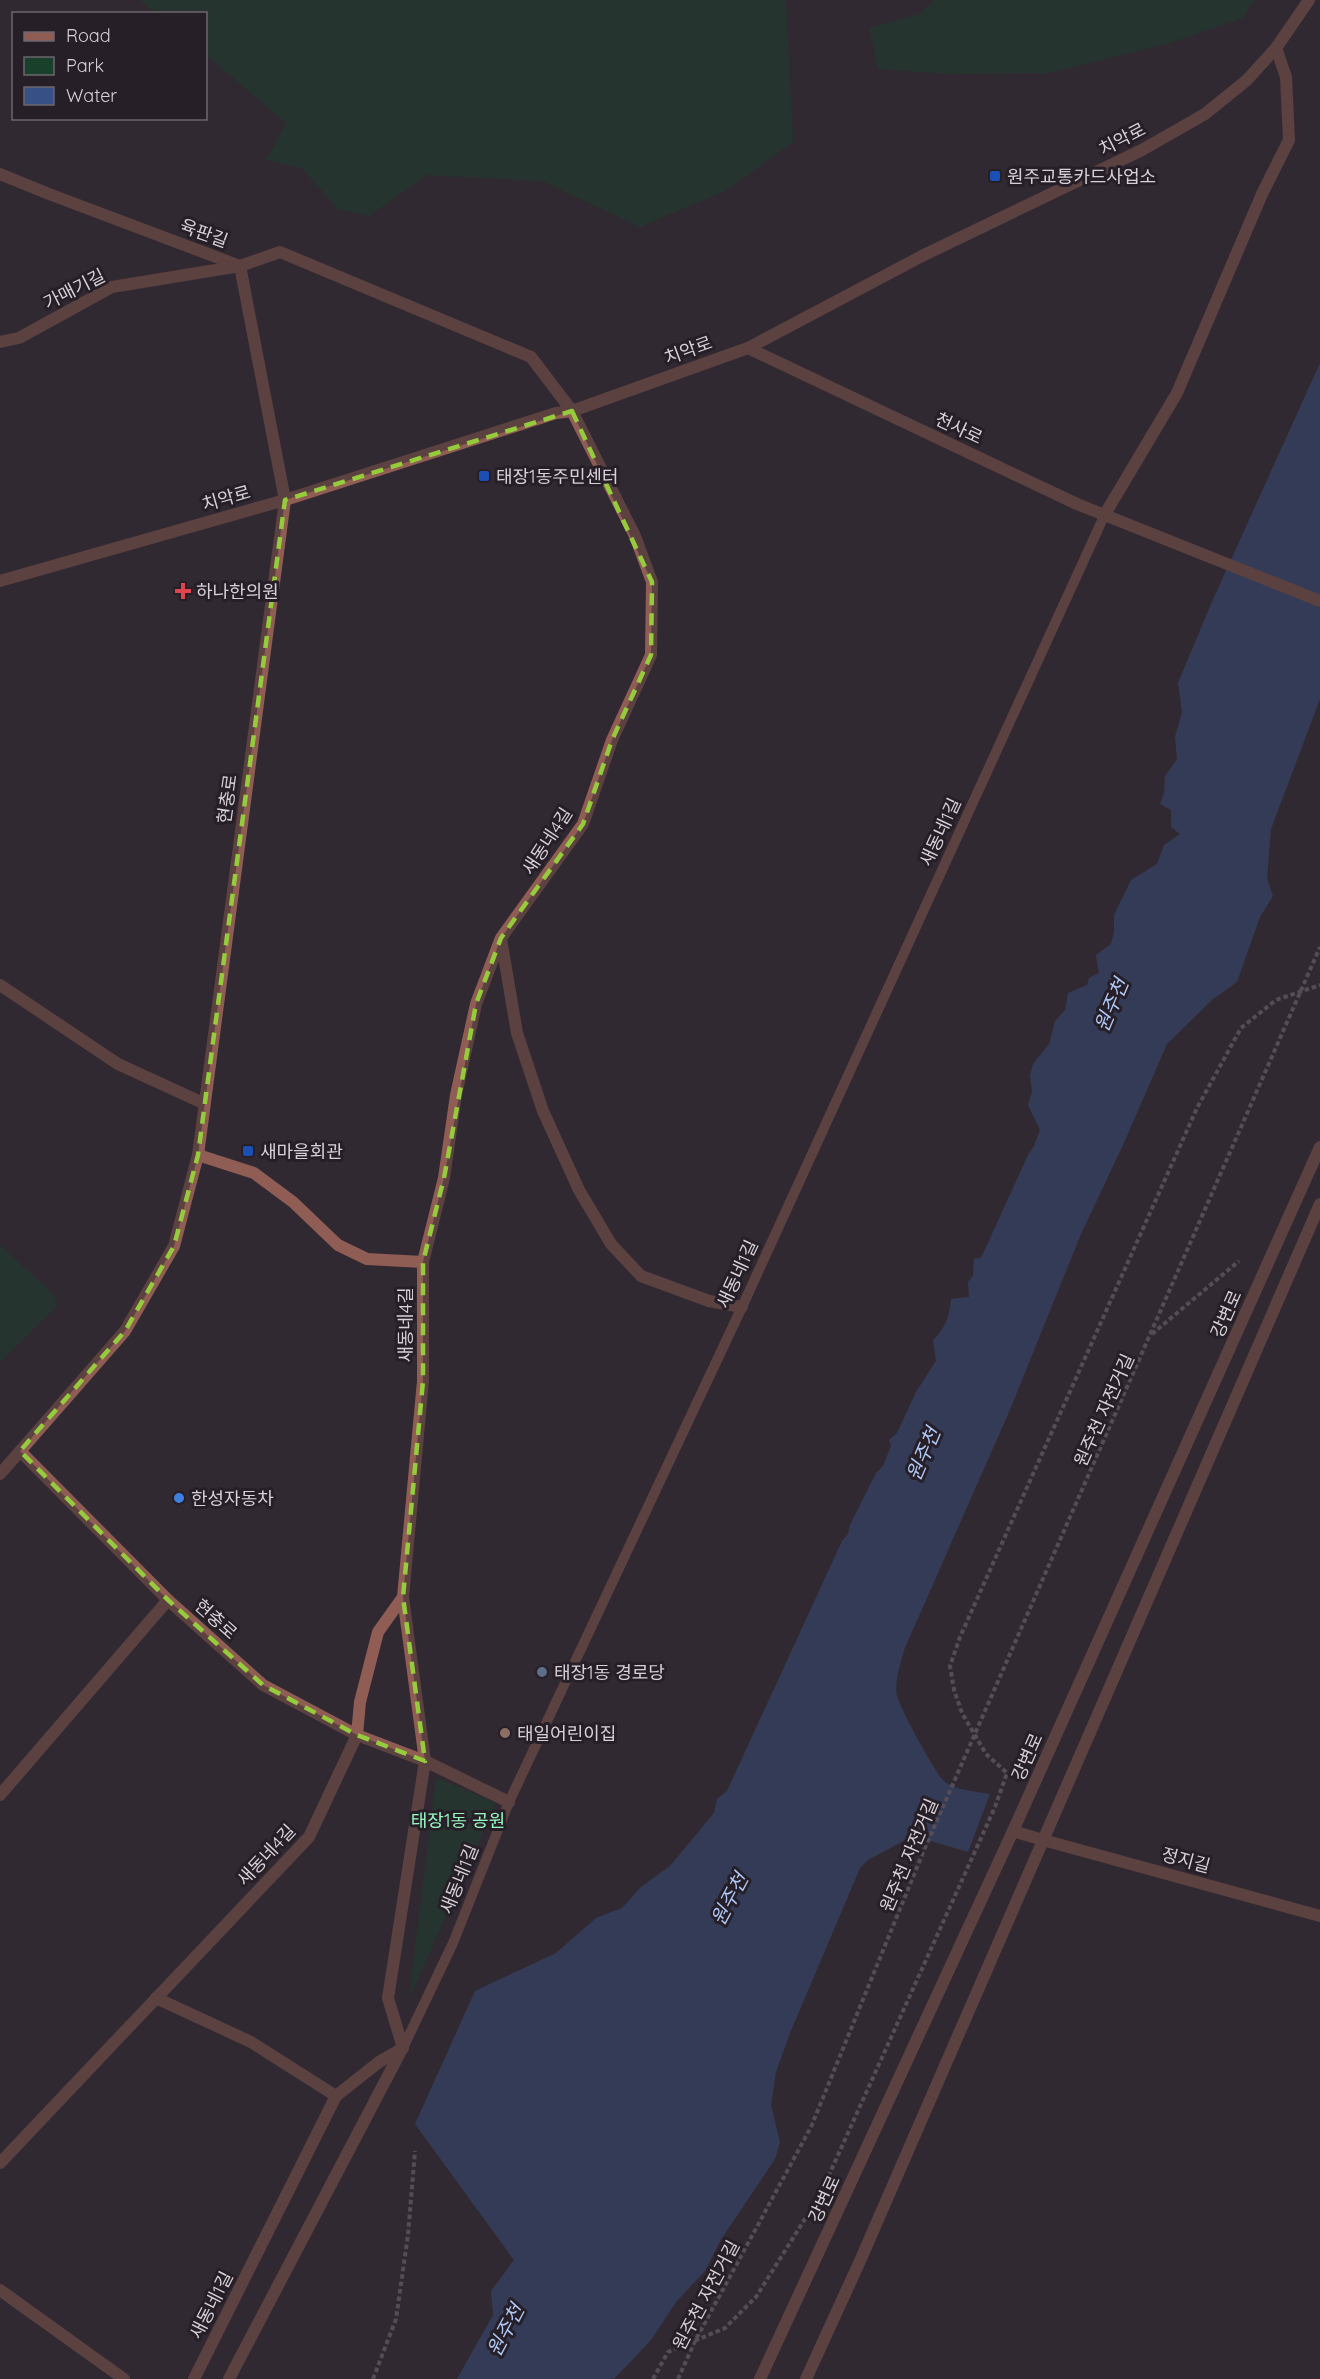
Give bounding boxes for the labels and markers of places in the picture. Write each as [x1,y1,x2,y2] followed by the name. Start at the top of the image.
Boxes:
[1007,165,1156,188] place label: 원주교통카드사업소
[988,169,1002,183] marker: 원주교통카드사업소
[496,465,619,488] place label: 태장1동주민센터
[477,469,491,483] marker: 태장1동주민센터
[196,580,279,603] place label: 하나한의원
[174,582,192,600] marker: 하나한의원
[260,1140,343,1163] place label: 새마을회관
[241,1144,255,1158] marker: 새마을회관
[191,1487,274,1510] place label: 한성자동차
[172,1491,186,1505] marker: 한성자동차
[554,1661,665,1684] place label: 태장1동 경로당
[535,1665,549,1679] marker: 태장1동 경로당
[517,1722,616,1745] place label: 태일어린이집
[498,1726,512,1740] marker: 태일어린이집

